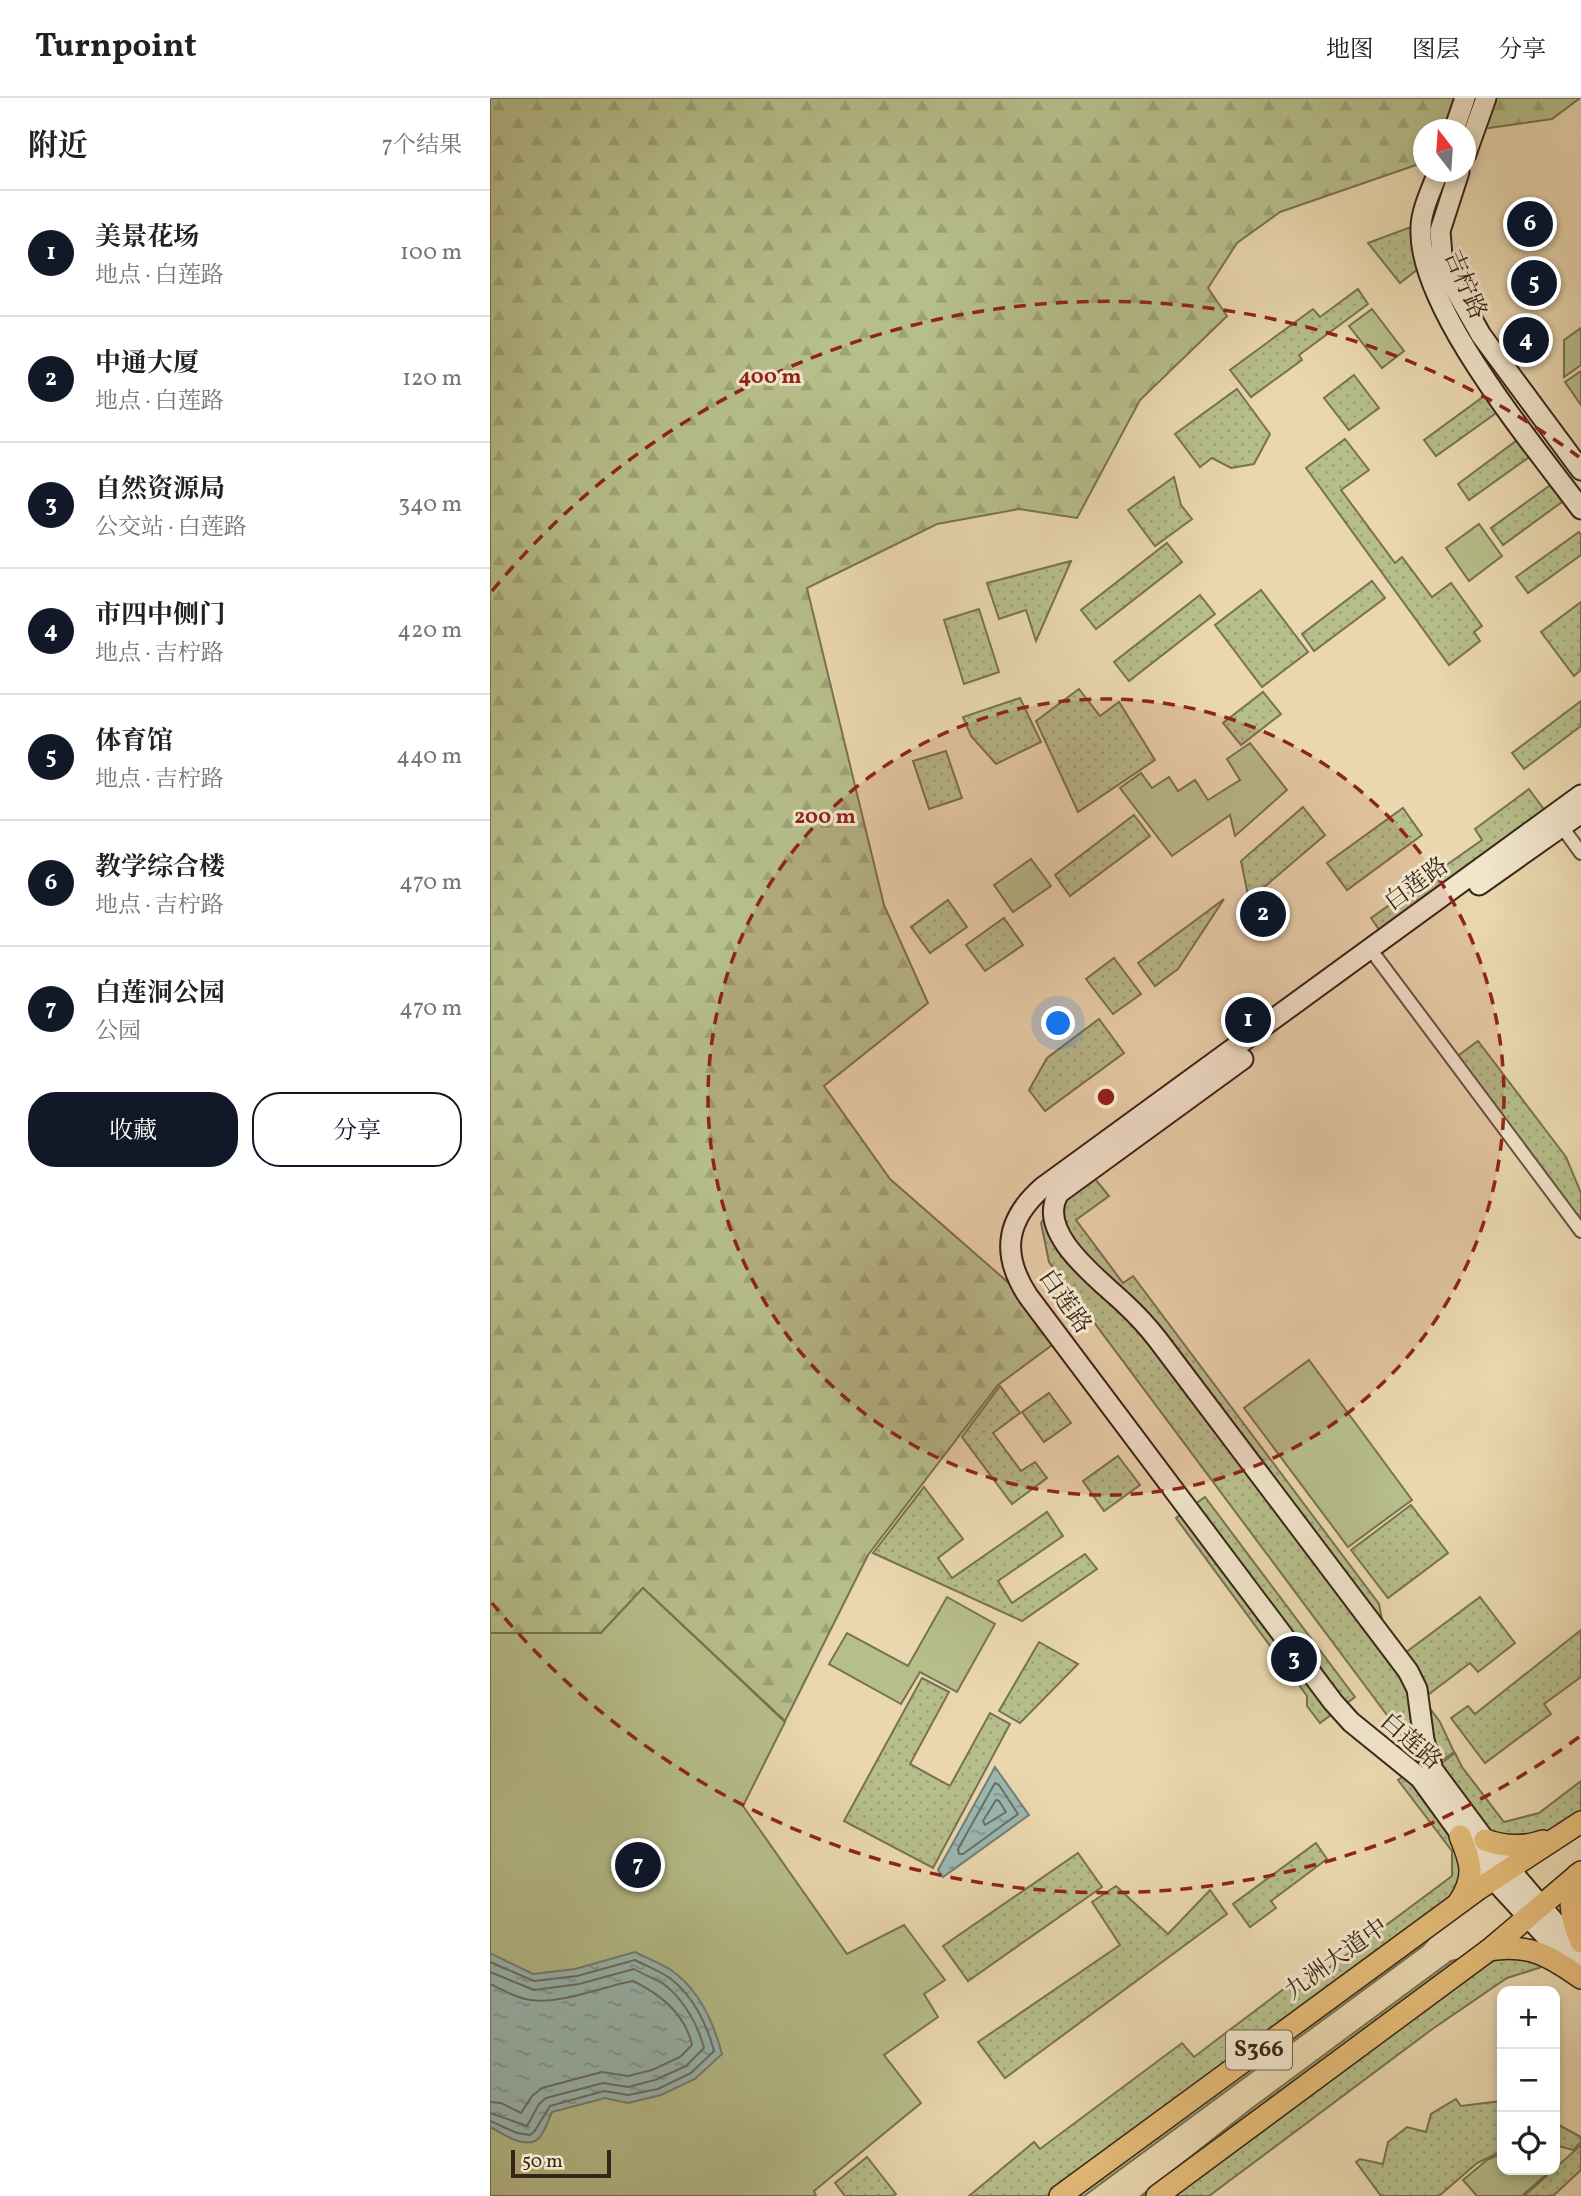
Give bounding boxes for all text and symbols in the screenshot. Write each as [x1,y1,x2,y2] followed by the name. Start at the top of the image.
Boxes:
[35,25,197,71] text: Turnpoint
[1326,34,1374,68] text: 地图
[1412,34,1460,68] text: 图层
[1498,34,1546,68] text: 分享
[1413,119,1476,182] north arrow
[28,126,88,168] text: 附近
[382,130,462,162] text: 7个结果
[1507,198,1553,250] pin: 6
[95,220,199,256] text: 美景花场
[46,237,56,269] text: 1
[400,237,462,269] text: 100 m
[1434,245,1494,325] street label: 吉柠路
[1511,257,1557,309] pin: 5
[95,260,224,292] text: 地点 · 白莲路
[1503,314,1549,366] pin: 4
[95,346,199,382] text: 中通大厦
[45,363,57,395] text: 2
[402,363,462,395] text: 120 m
[739,363,801,392] text: 400 m
[95,386,224,418] text: 地点 · 白莲路
[95,472,225,508] text: 自然资源局
[45,489,57,521] text: 3
[398,489,462,521] text: 340 m
[95,512,247,544] text: 公交站 · 白莲路
[95,598,225,634] text: 市四中侧门
[44,615,58,647] text: 4
[397,615,462,647] text: 420 m
[95,638,224,670] text: 地点 · 吉柠路
[95,724,173,760] text: 体育馆
[45,741,57,773] text: 5
[396,741,462,773] text: 440 m
[95,764,224,796] text: 地点 · 吉柠路
[794,803,856,832] text: 200 m
[95,850,225,886] text: 教学综合楼
[1378,850,1456,920] street label: 白莲路
[45,867,57,899] text: 6
[399,867,462,899] text: 470 m
[1240,888,1286,940] pin: 2
[95,890,224,922] text: 地点 · 吉柠路
[95,976,225,1012] text: 白莲洞公园
[46,993,57,1025] text: 7
[399,993,462,1025] text: 470 m
[1225,994,1271,1046] pin: 1
[1041,1006,1075,1040] your location
[95,1016,141,1048] text: 公园
[1094,1085,1118,1109] centre of rings
[28,1092,238,1167] button: 收藏
[252,1092,462,1167] button: 分享
[1029,1263,1099,1341] street label: 白莲路
[1271,1633,1317,1685] pin: 3
[1372,1706,1448,1778] street label: 白莲路
[615,1839,661,1891] pin: 7
[1278,1911,1396,2009] street label: 九洲大道中
[1497,1986,1560,2175] map controls
[1497,1986,1560,2049] button: +
[1226,2030,1292,2069] road number: S366
[1497,2049,1560,2112] button: −
[1497,2112,1560,2175] button: locate
[511,2147,611,2179] scale bar
[522,2149,563,2175] text: 50 m

